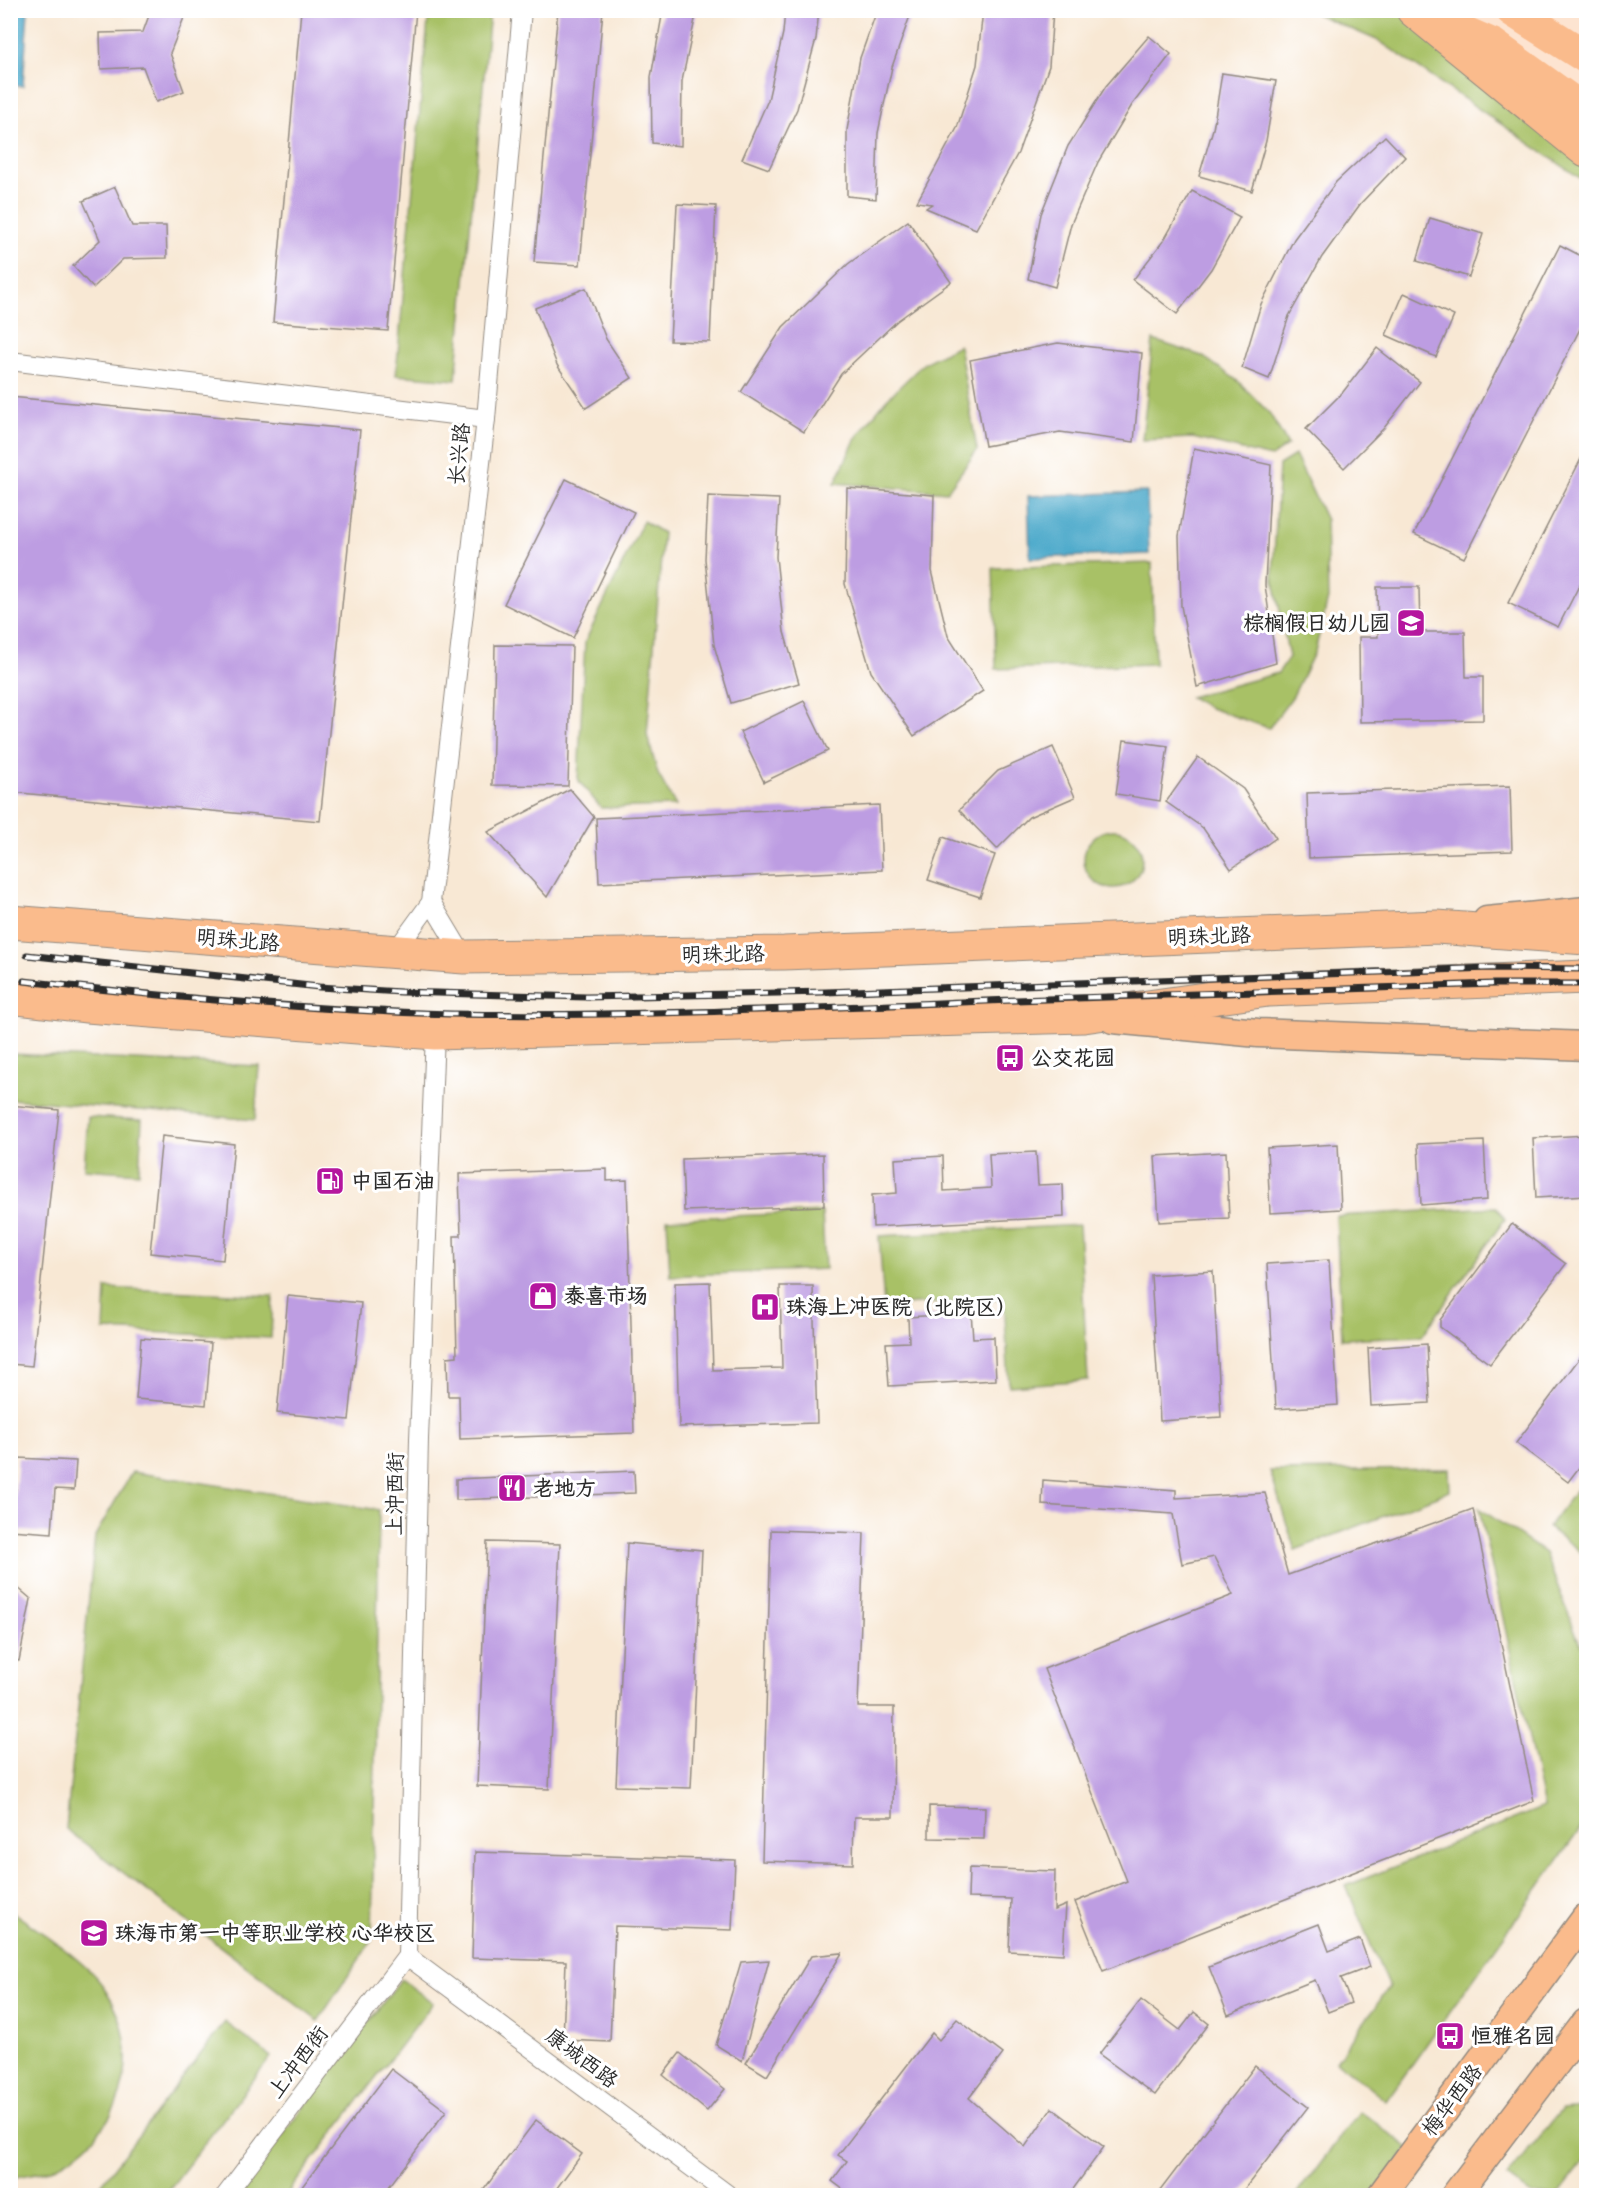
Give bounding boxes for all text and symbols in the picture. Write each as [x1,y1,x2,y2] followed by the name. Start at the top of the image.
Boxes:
[437,421,481,487] street label: 长兴路
[1243,604,1390,642] place label: 棕榈假日幼儿园
[1395,607,1427,639] school or university icon: 棕榈假日幼儿园
[1166,916,1252,956] street label: 明珠北路
[195,917,281,963] street label: 明珠北路
[681,934,765,974] street label: 明珠北路
[1031,1039,1115,1077] place label: 公交花园
[994,1042,1026,1074] bus stop icon: 公交花园
[351,1162,435,1200] place label: 中国石油
[314,1165,346,1197] fuel station icon: 中国石油
[564,1277,648,1315] place label: 泰喜市场
[527,1280,559,1312] shop icon: 泰喜市场
[786,1288,1017,1326] place label: 珠海上冲医院（北院区）
[749,1291,781,1323] hospital icon: 珠海上冲医院（北院区）
[375,1452,415,1536] street label: 上沖西街
[533,1469,596,1507] place label: 老地方
[496,1472,528,1504] restaurant icon: 老地方
[115,1914,435,1952] place label: 珠海市第一中等职业学校 心华校区
[78,1917,110,1949] school or university icon: 珠海市第一中等职业学校 心华校区
[258,2017,338,2107] street label: 上冲西街
[1471,2017,1555,2055] place label: 恒雅名园
[537,2018,627,2098] street label: 康城西路
[1434,2020,1466,2052] bus stop icon: 恒雅名园
[1412,2055,1492,2145] street label: 梅华西路

